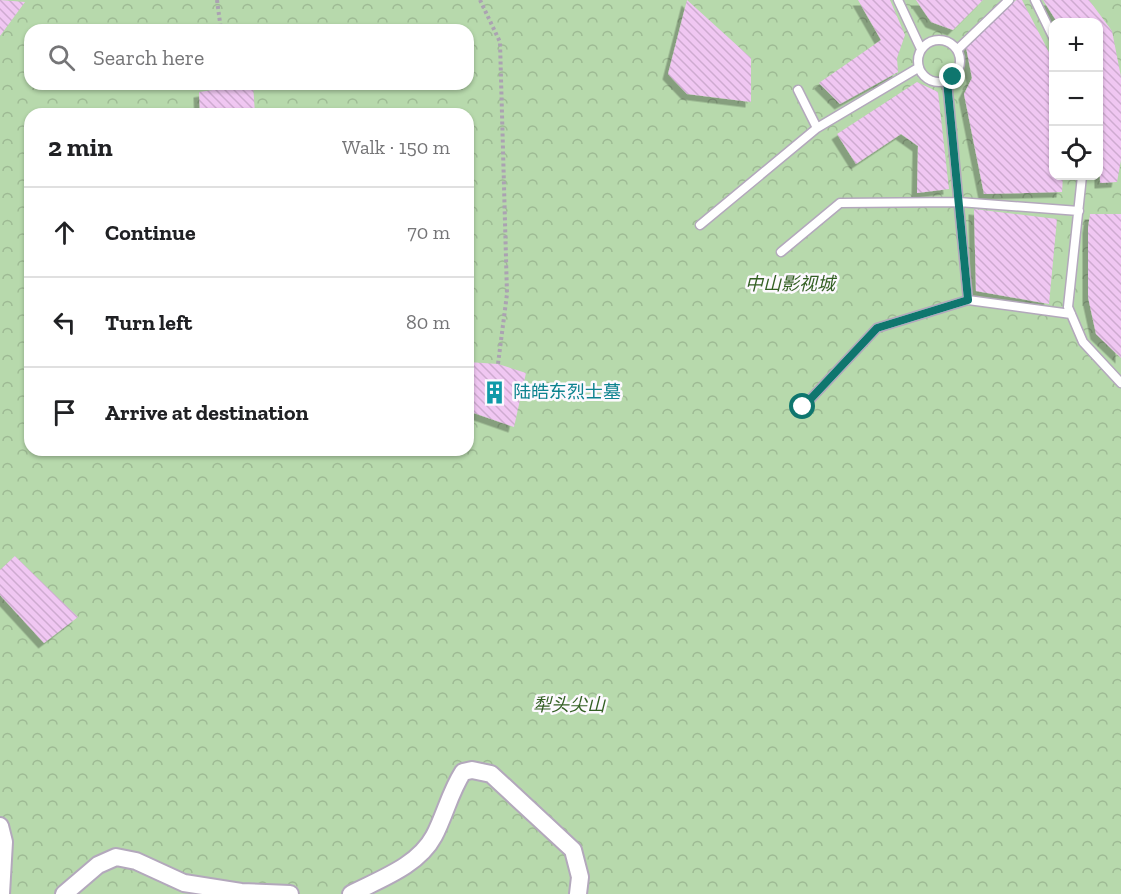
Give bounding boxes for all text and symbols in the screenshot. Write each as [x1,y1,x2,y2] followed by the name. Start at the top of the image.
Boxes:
[1049,18,1103,180] map controls
[1049,18,1103,72] button: +
[24,24,474,90] search box
[45,41,78,74] icon: search
[93,44,204,71] text: Search here
[939,63,965,89] route end
[1049,72,1103,126] button: −
[1049,126,1103,180] button: locate
[48,131,113,163] text: 2 min
[342,135,450,159] text: Walk · 150 m
[48,216,81,249] icon: ahead
[105,219,196,246] text: Continue
[407,220,450,244] text: 70 m
[745,273,838,295] park label: 中山影视城
[48,306,81,339] icon: left
[105,309,192,336] text: Turn left
[406,310,450,334] text: 80 m
[482,379,508,405] building icon: 陆皓东烈士墓
[513,381,621,403] place label: 陆皓东烈士墓
[789,393,815,419] route start
[48,396,81,429] icon: arrive
[105,399,308,426] text: Arrive at destination
[533,694,606,716] park label: 犁头尖山

